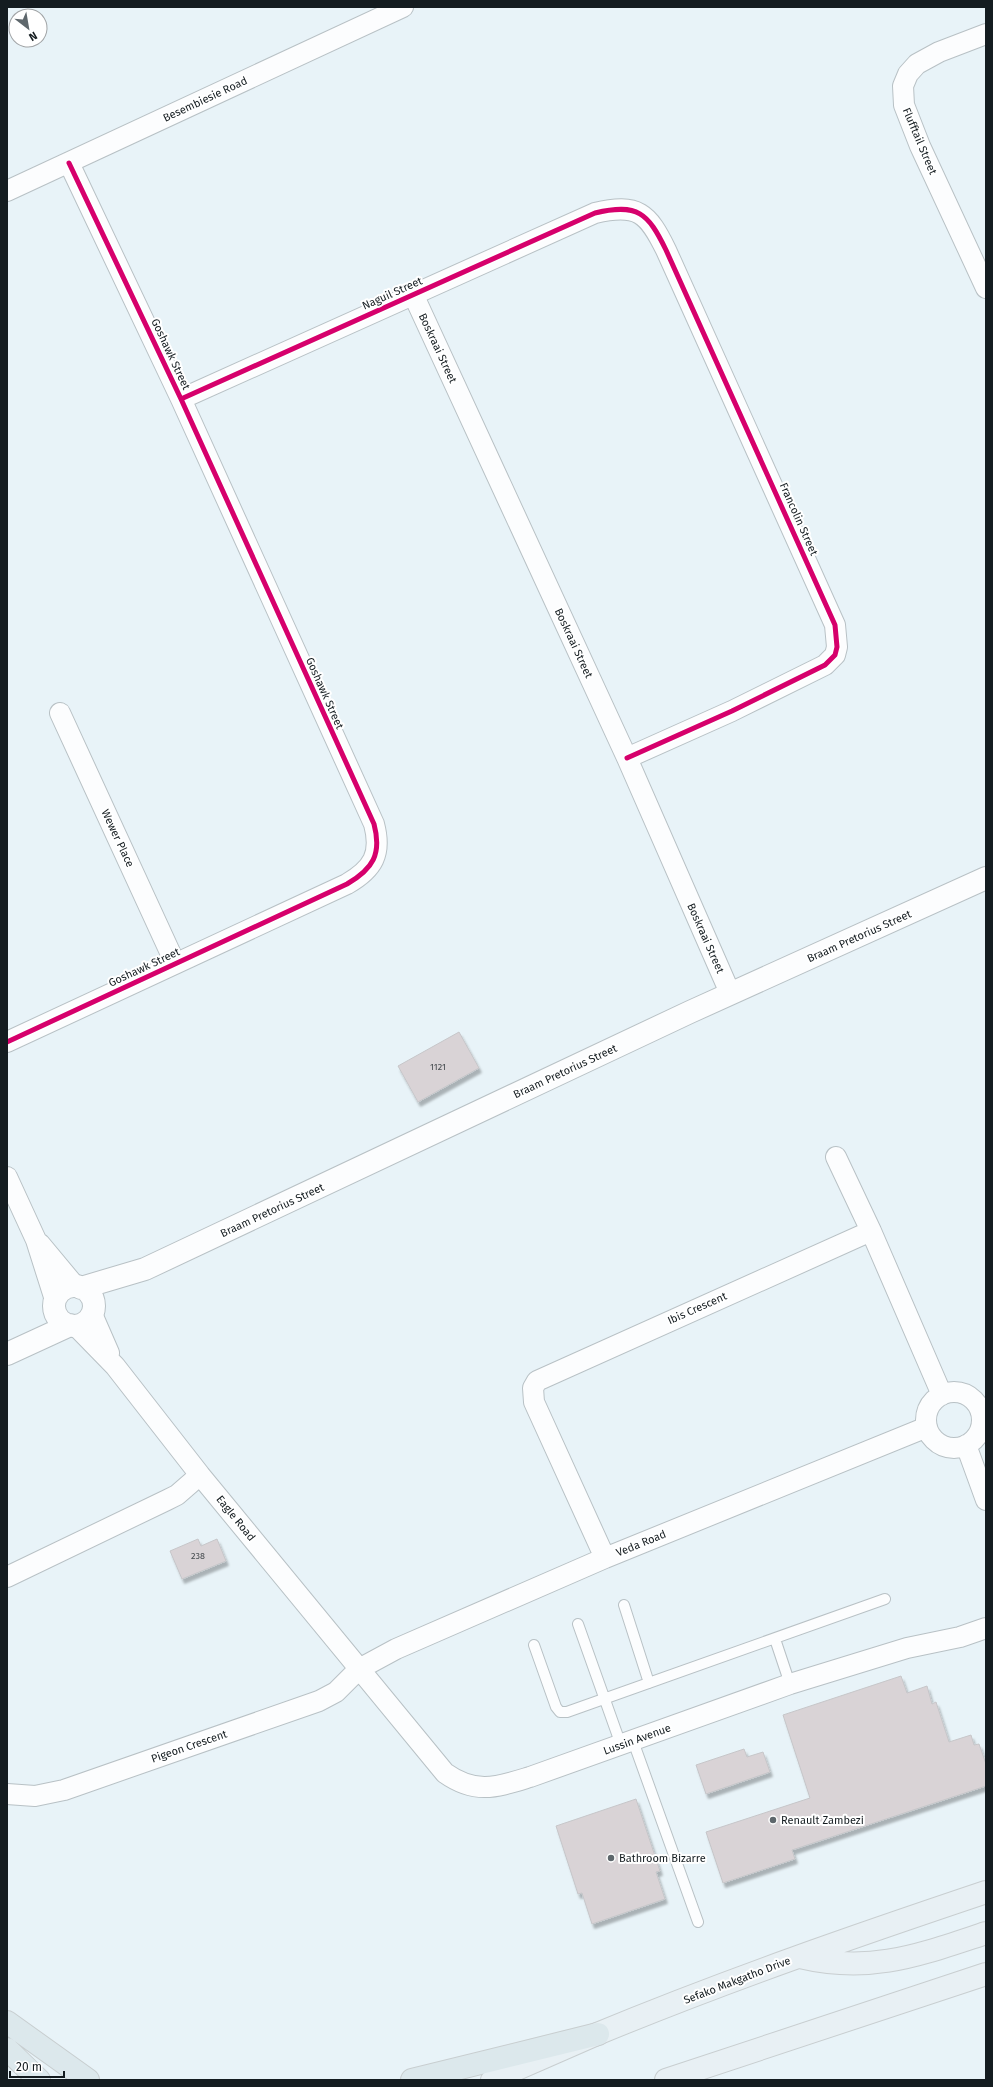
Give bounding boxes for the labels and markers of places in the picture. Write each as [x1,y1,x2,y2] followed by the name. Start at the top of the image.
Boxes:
[781,1814,864,1827] place label: Renault Zambezi
[768,1815,778,1825] marker: Renault Zambezi
[619,1852,706,1865] place label: Bathroom Bizarre
[606,1853,616,1863] marker: Bathroom Bizarre

